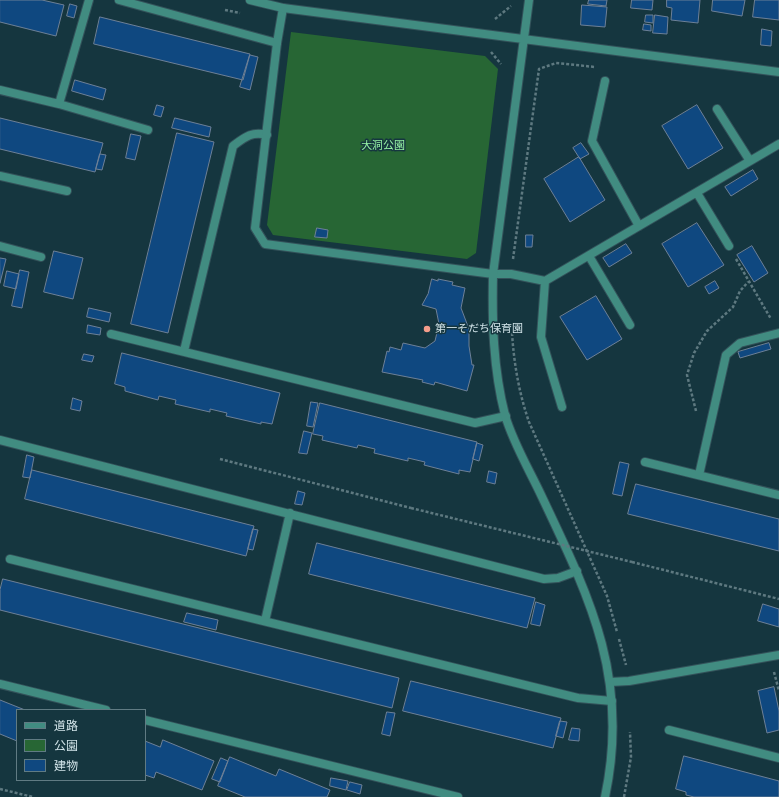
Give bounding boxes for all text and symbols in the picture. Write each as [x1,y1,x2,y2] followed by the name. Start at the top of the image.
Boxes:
[361,139,405,153] park label: 大洞公園
[435,322,523,336] place label: 第一そだち保育園
[422,324,432,334] marker: 第一そだち保育園
[16,709,146,781] legend
[54,718,78,734] text: 道路
[54,738,78,754] text: 公園
[54,758,78,774] text: 建物

